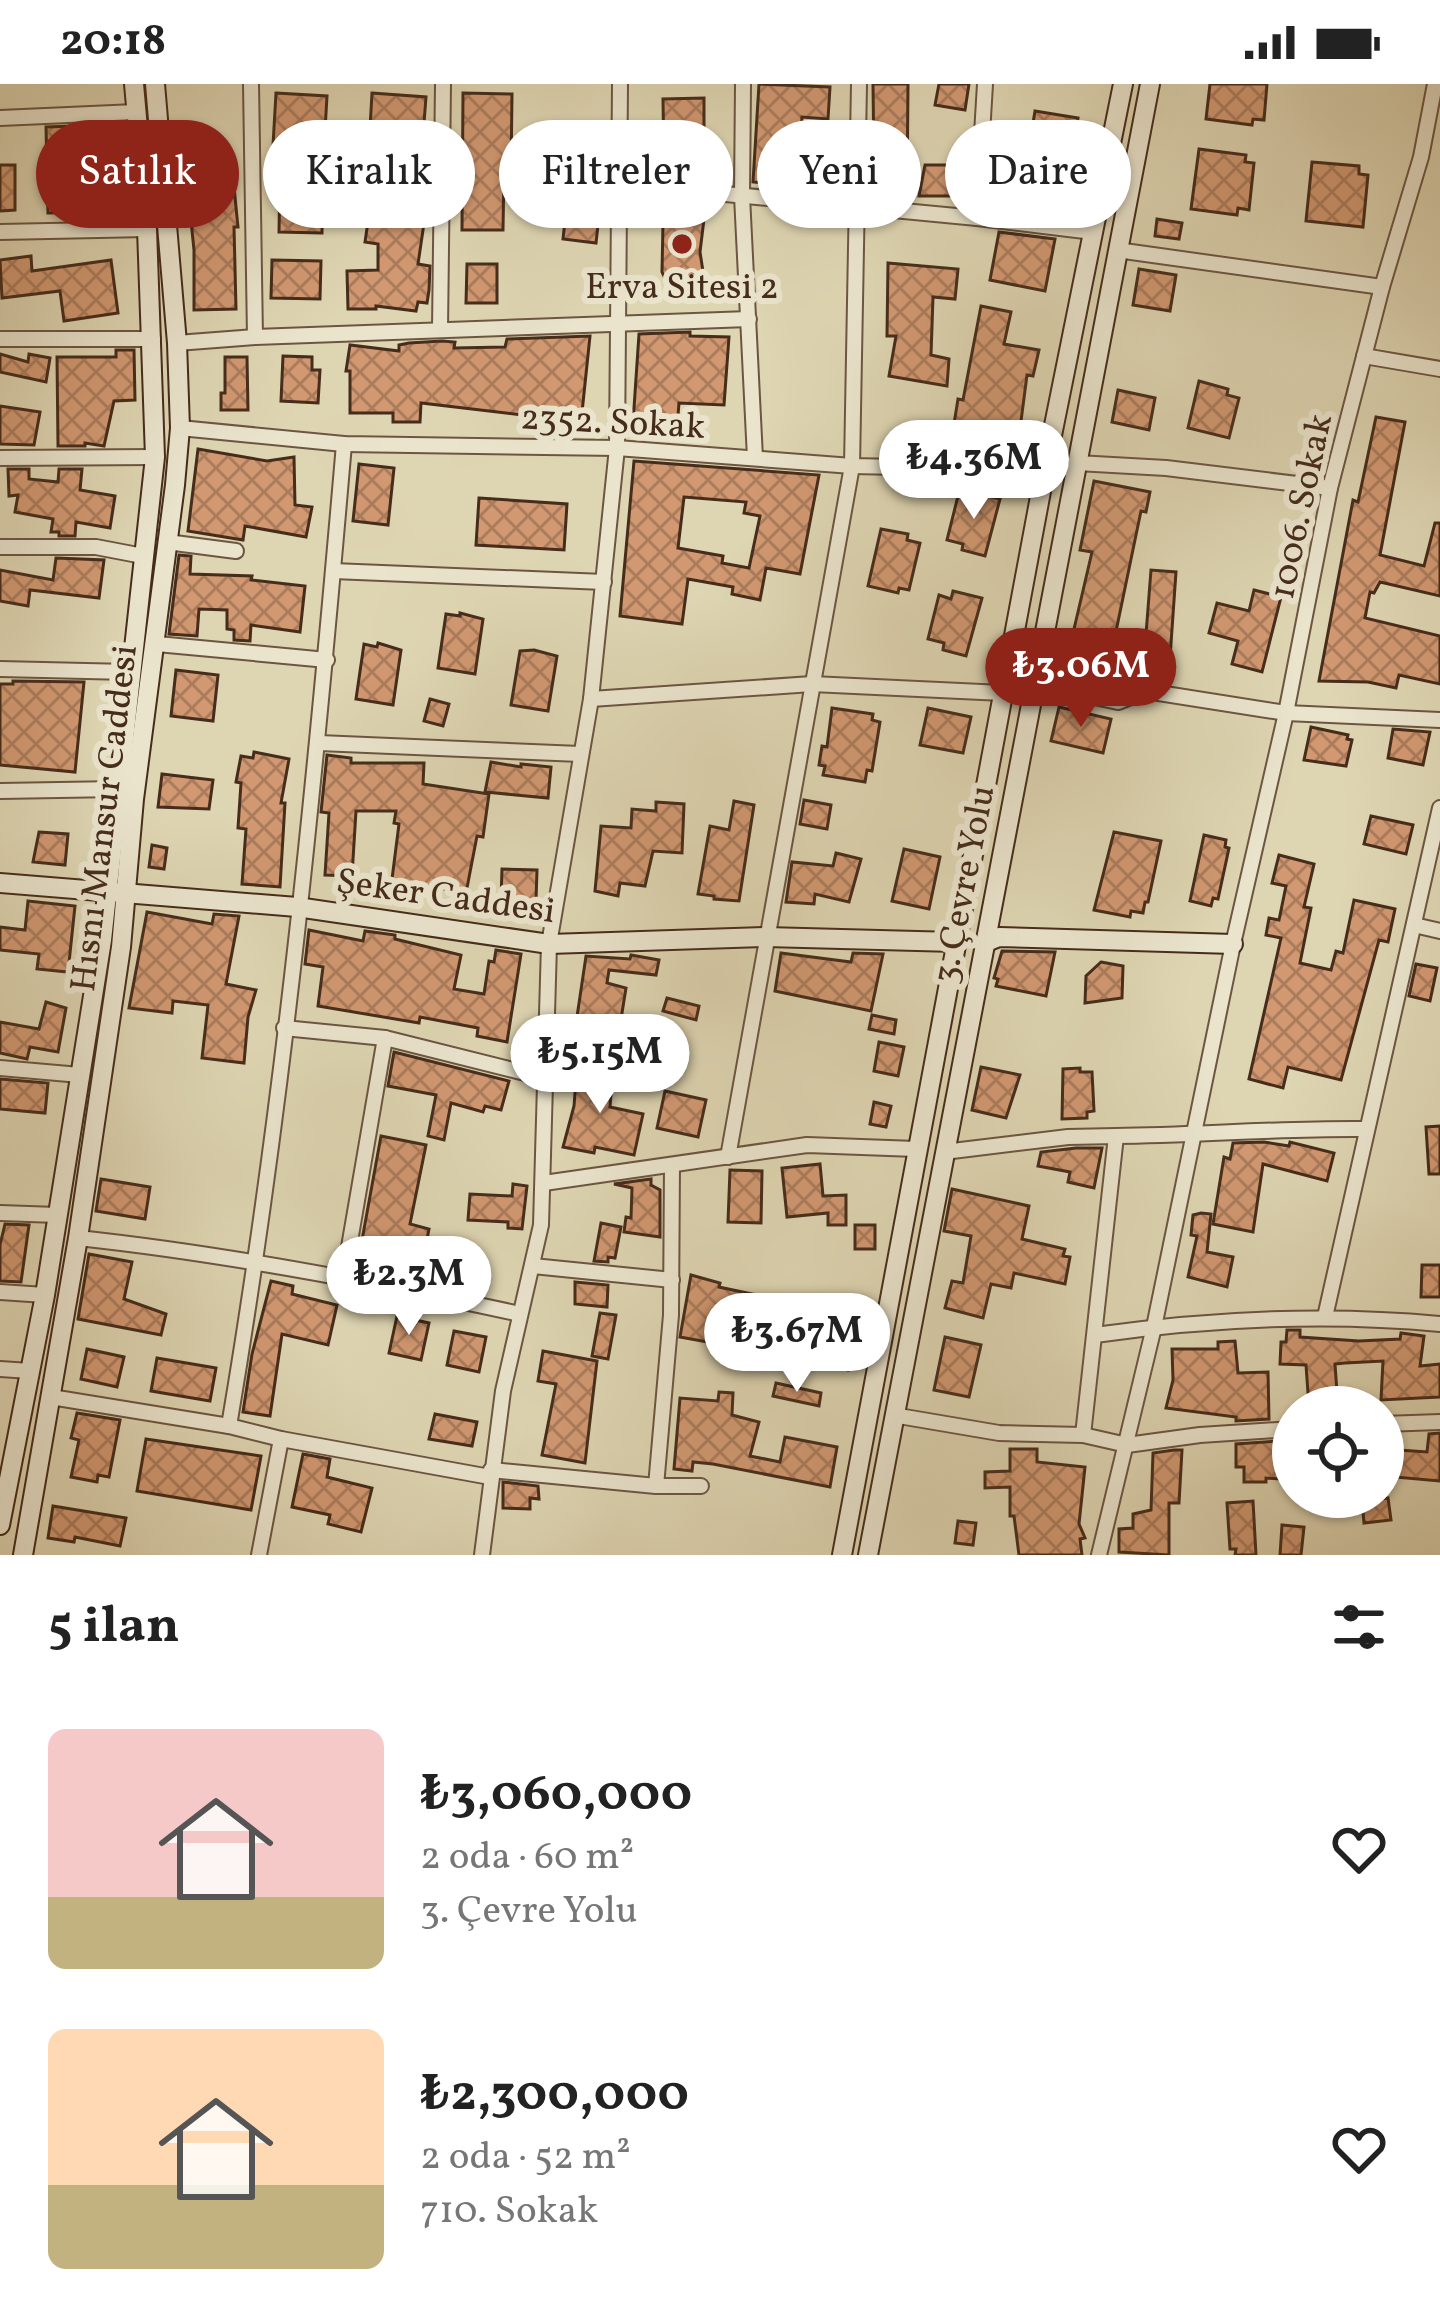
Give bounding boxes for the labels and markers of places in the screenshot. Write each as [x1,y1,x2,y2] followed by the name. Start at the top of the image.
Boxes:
[669,231,695,257] marker: Erva Sitesi 2
[585,264,779,314] place label: Erva Sitesi 2
[876,420,1072,522] pin: ₺4.36M
[983,628,1179,730] pin: ₺3.06M
[502,1014,698,1116] pin: ₺5.15M
[325,1236,493,1338] pin: ₺2.3M
[699,1293,895,1395] pin: ₺3.67M

